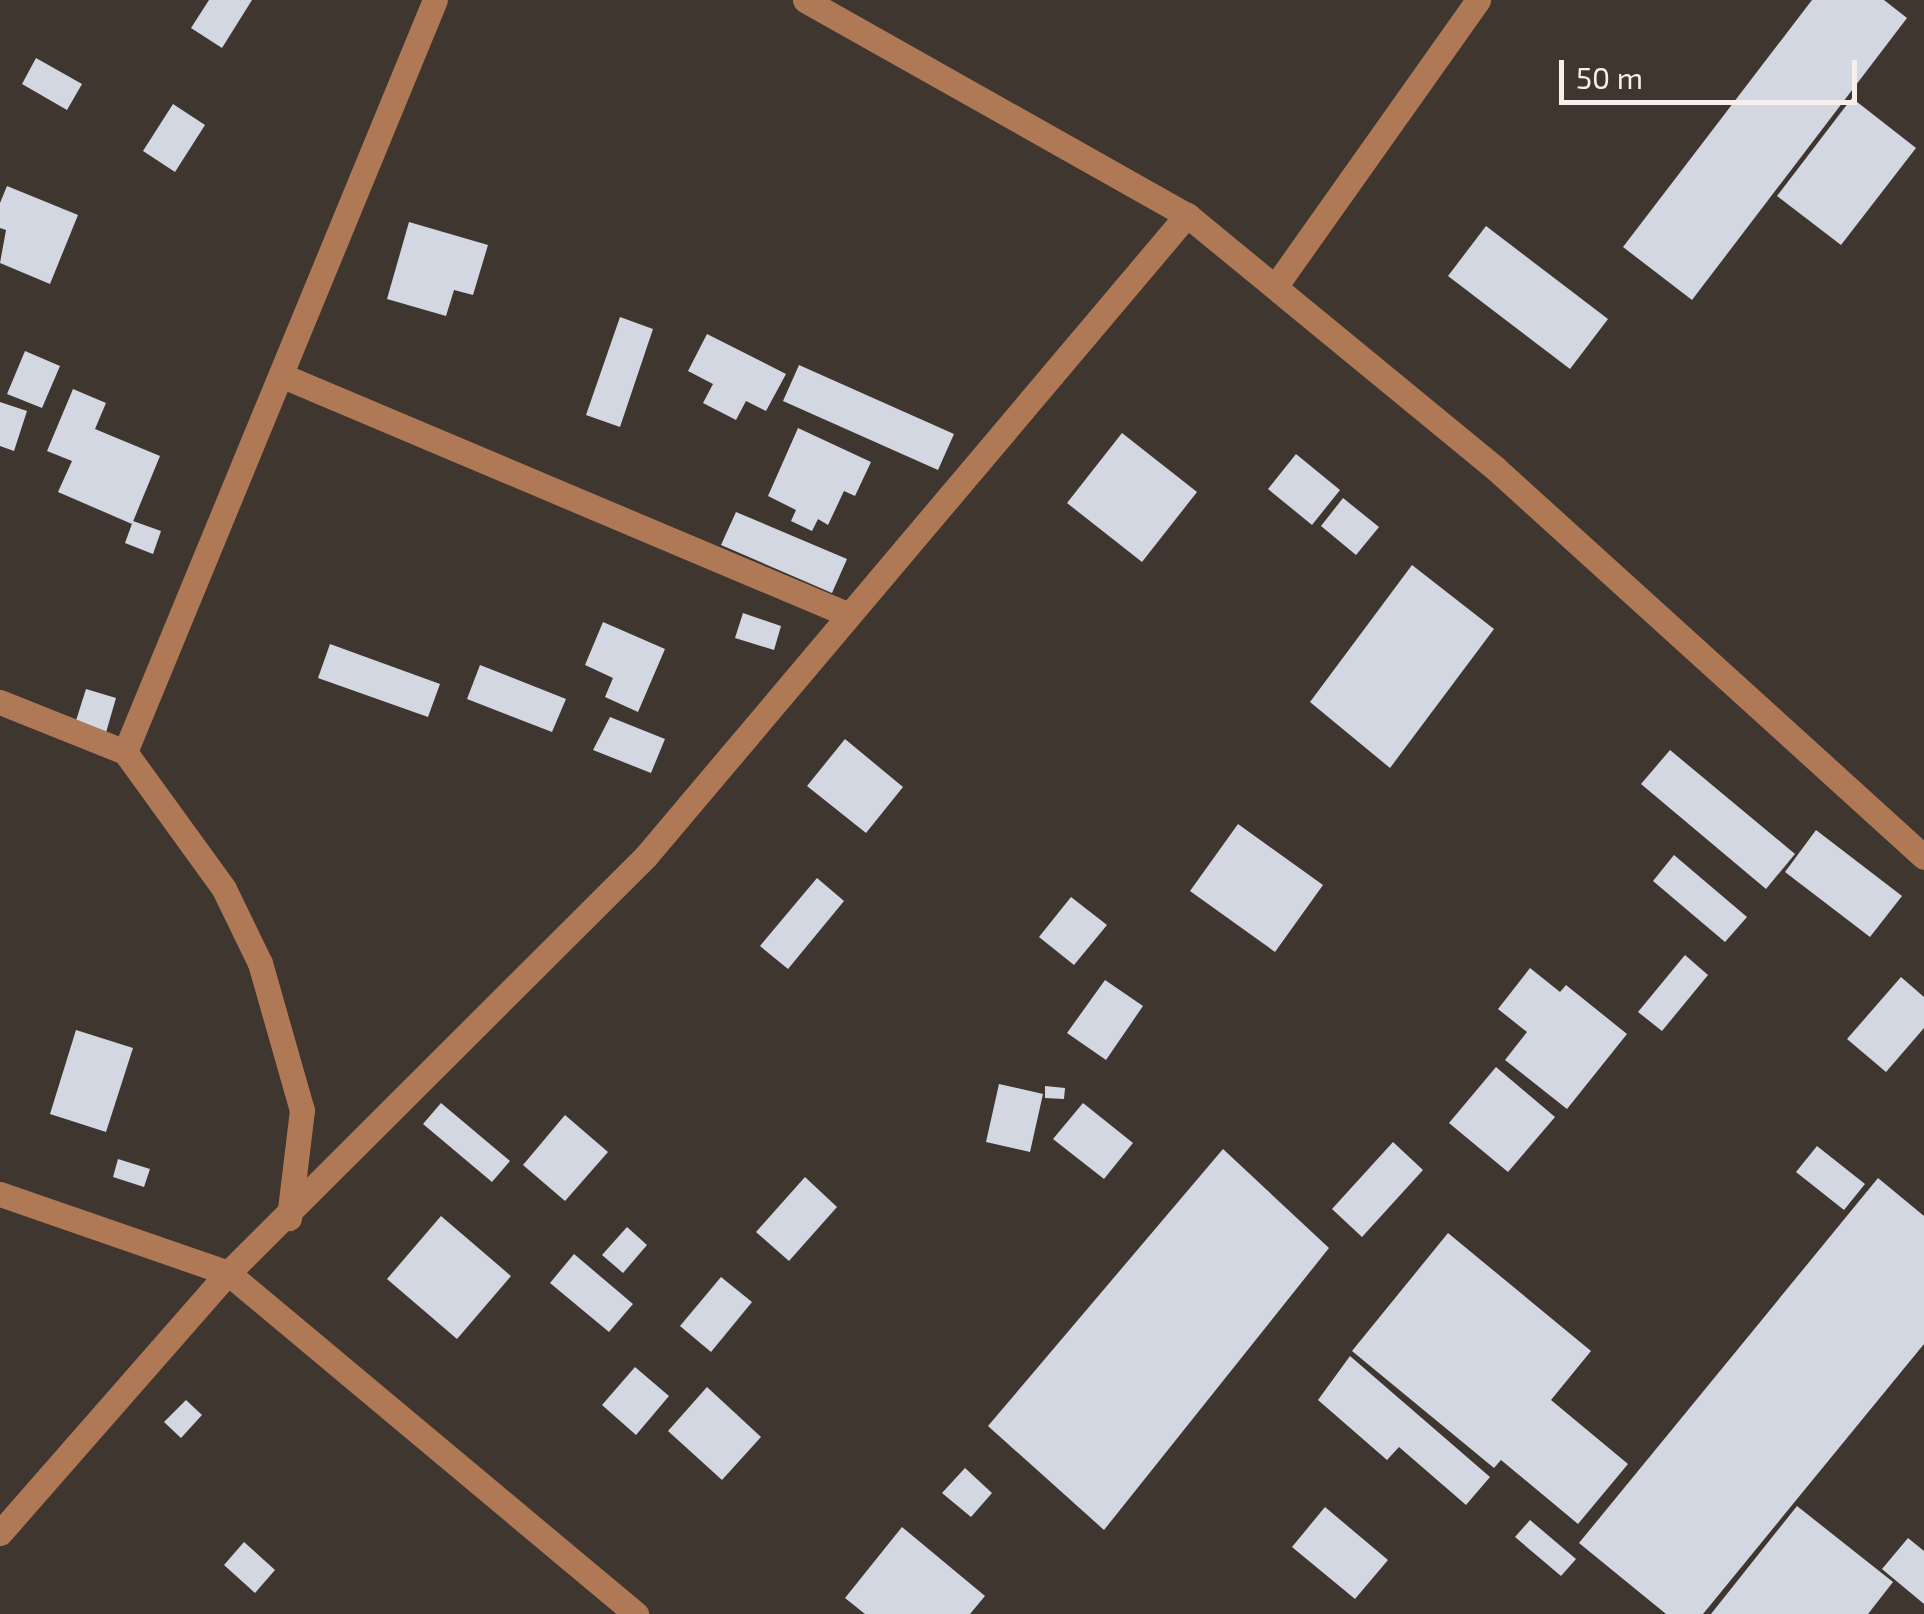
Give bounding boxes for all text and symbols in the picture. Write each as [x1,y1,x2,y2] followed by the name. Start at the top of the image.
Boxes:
[1564,40,1862,102] scale bar
[1576,59,1643,95] text: 50 m

